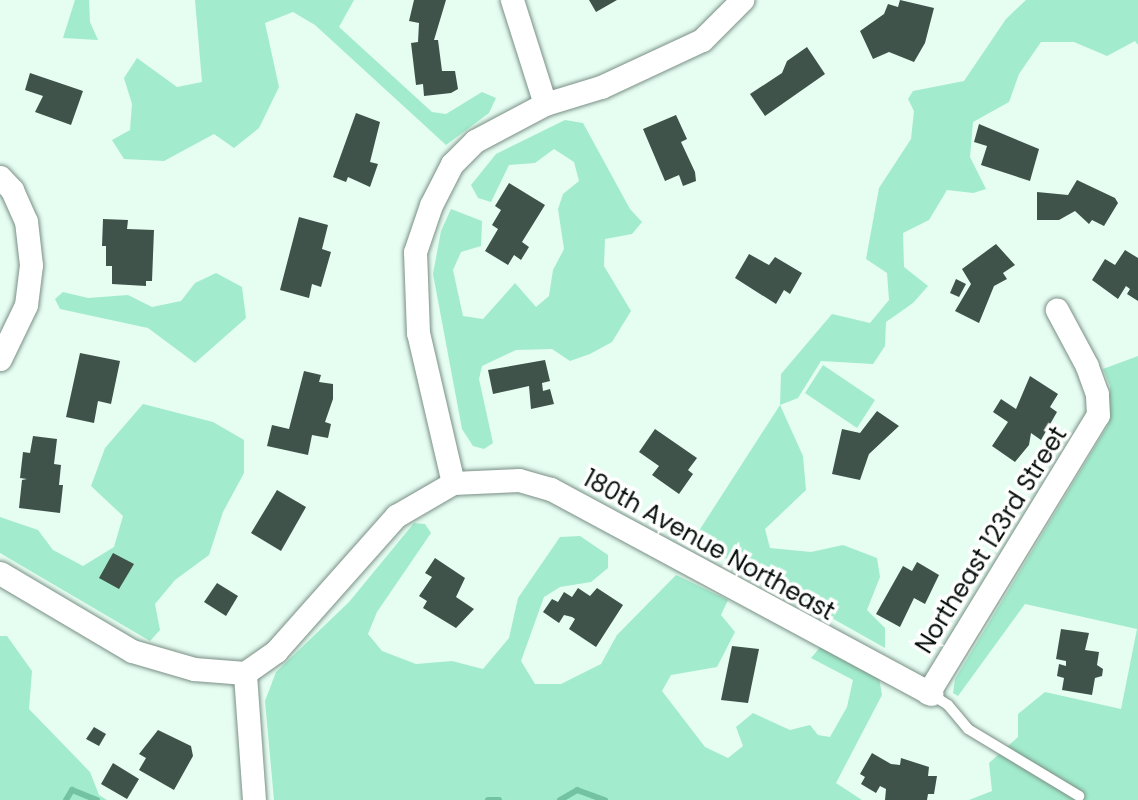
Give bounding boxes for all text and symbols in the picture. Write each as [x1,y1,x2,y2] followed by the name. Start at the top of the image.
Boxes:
[909,421,1073,659] street label: Northeast 123rd Street
[578,464,840,626] street label: 180th Avenue Northeast

